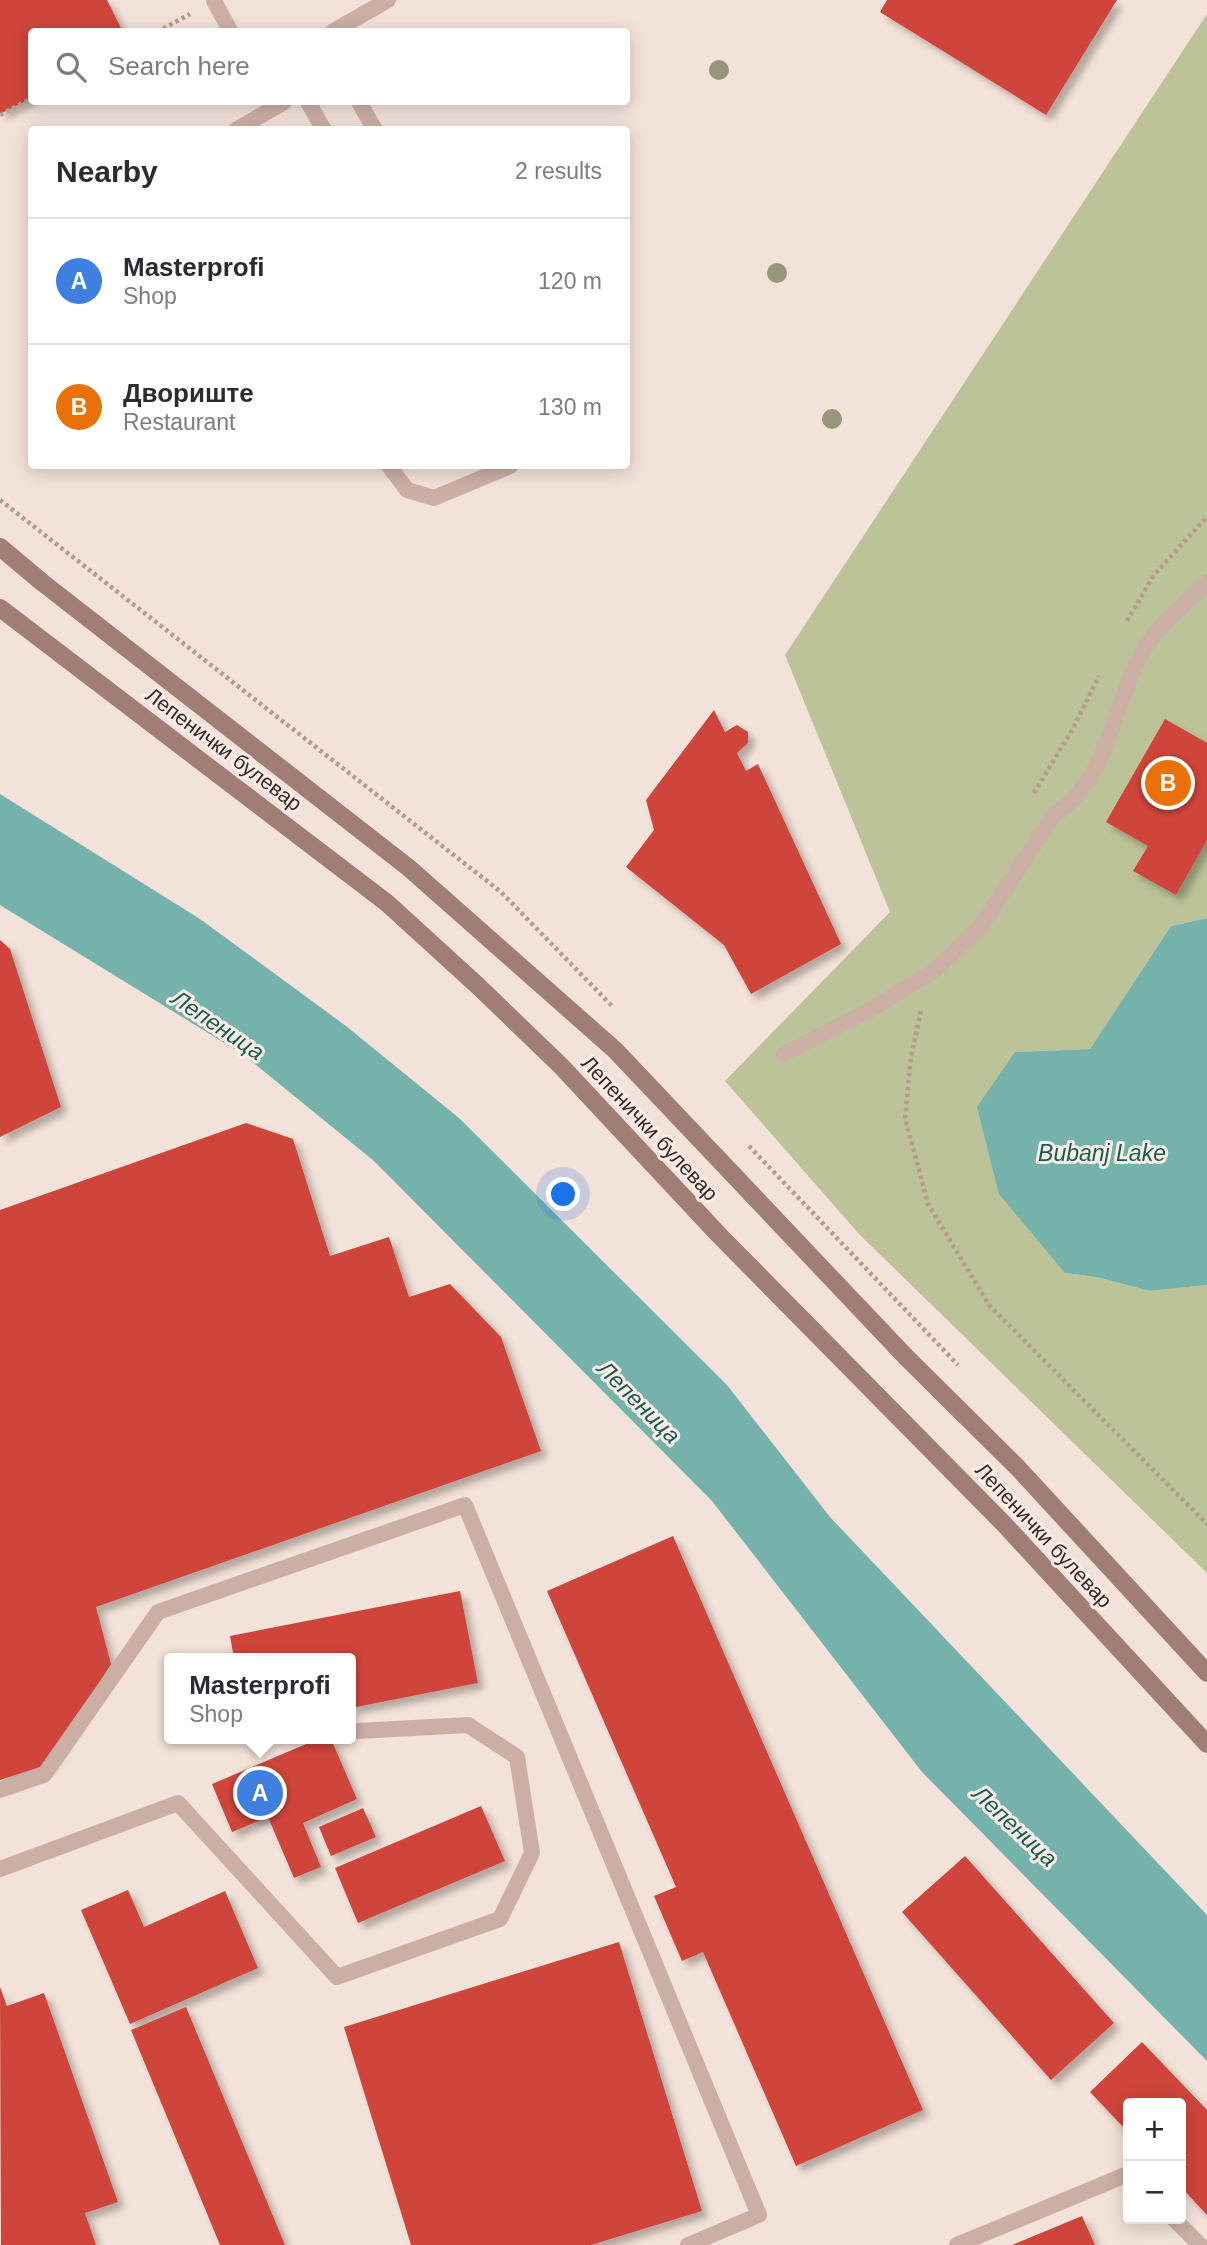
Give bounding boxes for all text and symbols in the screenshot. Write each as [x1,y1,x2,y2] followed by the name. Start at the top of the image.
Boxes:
[28,28,630,105] search box
[52,48,90,86] icon: search
[108,51,250,81] text: Search here
[56,155,158,188] text: Nearby
[515,158,602,184] text: 2 results
[123,252,265,282] text: Masterprofi
[71,268,87,294] text: A
[538,268,602,294] text: 120 m
[123,283,177,309] text: Shop
[123,378,254,408] text: Двориште
[71,394,87,420] text: B
[538,394,602,420] text: 130 m
[123,409,236,435] text: Restaurant
[141,683,307,815] street label: Лепенички булевар
[1145,757,1191,809] pin: B
[165,984,269,1065] water label: Лепеница
[577,1051,723,1205] street label: Лепенички булевар
[1038,1140,1166,1166] water label: Bubanj Lake
[546,1177,580,1211] your location
[591,1354,686,1449] water label: Лепеница
[971,1458,1117,1612] street label: Лепенички булевар
[164,1653,356,1744] popup
[189,1670,331,1700] text: Masterprofi
[189,1701,243,1727] text: Shop
[237,1767,283,1819] pin: A
[966,1779,1063,1872] water label: Лепеница
[1123,2098,1186,2224] map controls
[1123,2098,1186,2161] button: +
[1123,2161,1186,2224] button: −

